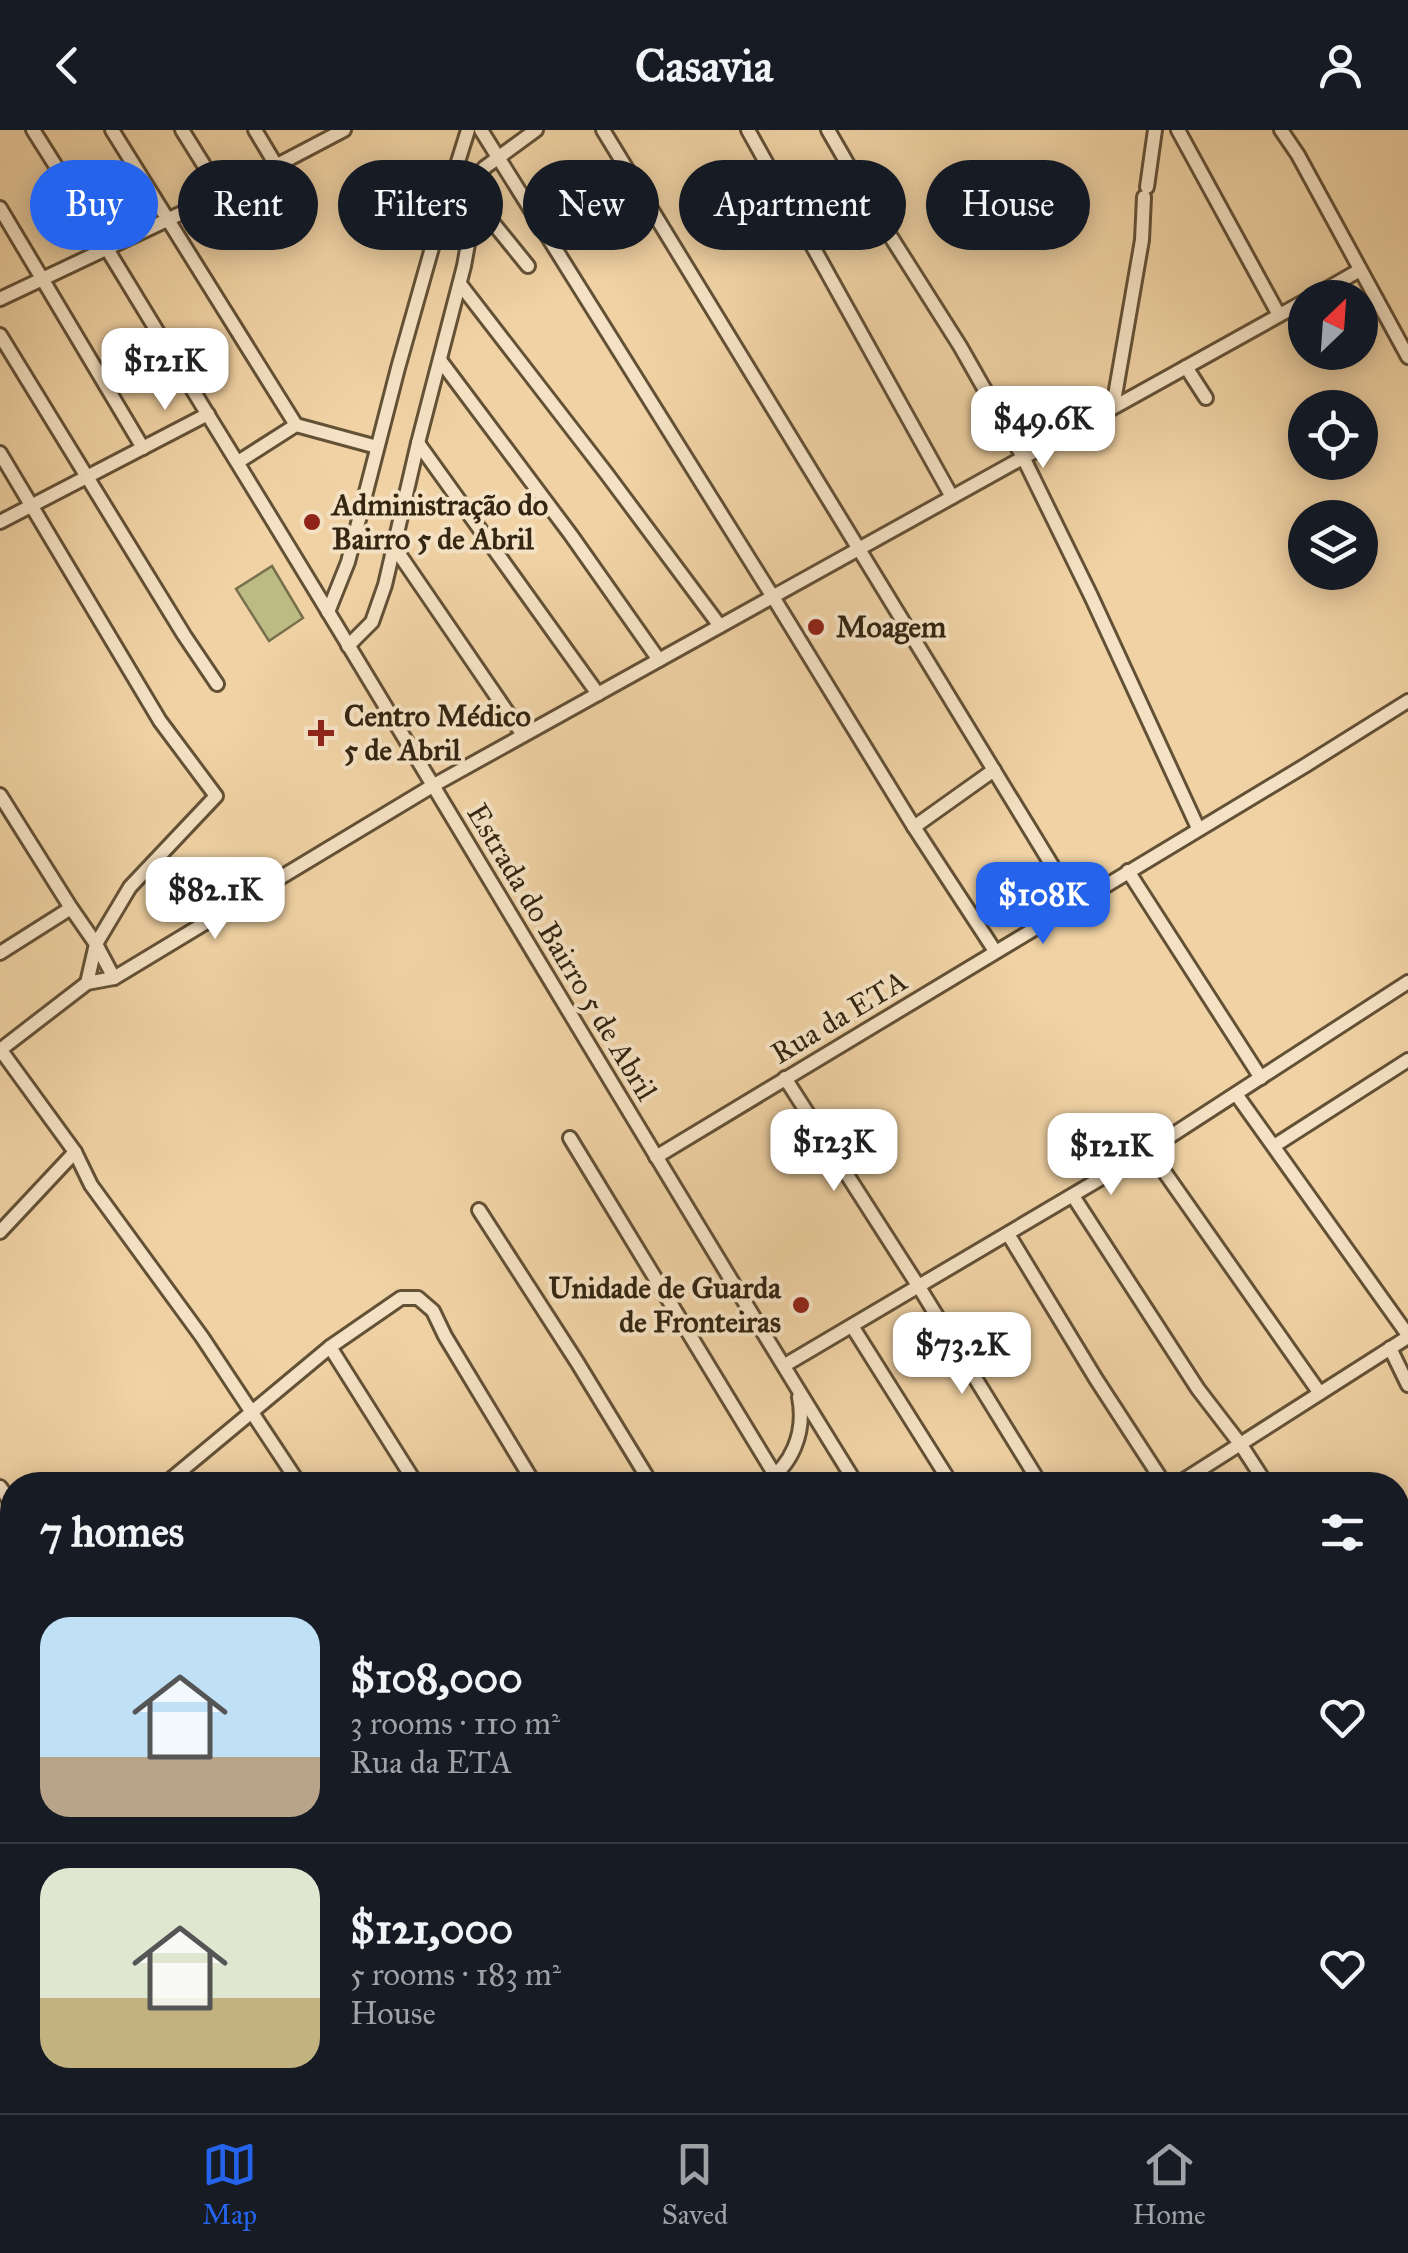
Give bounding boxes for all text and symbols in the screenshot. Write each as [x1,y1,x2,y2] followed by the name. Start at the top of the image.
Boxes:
[40,38,95,93] icon: back
[635,38,773,93] text: Casavia
[1313,38,1368,93] icon: person
[30,160,158,250] chip: Buy
[178,160,318,250] chip: Rent
[338,160,503,250] chip: Filters
[523,160,659,250] chip: New
[679,160,906,250] chip: Apartment
[926,160,1090,250] chip: House
[1288,280,1378,370] north arrow
[1288,280,1378,590] map controls
[95,328,235,413] pin: $121K
[124,341,206,380] text: $121K
[962,386,1124,471] pin: $49.6K
[1288,390,1378,480] button: locate
[993,399,1093,438] text: $49.6K
[330,487,548,557] place label: Administração do Bairro 5 de Abril
[1288,500,1378,590] button: layers
[301,511,323,533] marker: Administração do Bairro 5 de Abril
[836,609,947,645] place label: Moagem
[805,616,827,638] marker: Moagem
[344,698,531,768] place label: Centro Médico 5 de Abril
[308,720,334,746] marker: Centro Médico 5 de Abril
[459,797,665,1108] street label: Estrada do Bairro 5 de Abril
[134,857,296,942] pin: $82.1K
[973,862,1113,947] pin: $108K
[168,870,262,909] text: $82.1K
[998,875,1088,914] text: $108K
[765,962,913,1072] street label: Rua da ETA
[764,1109,904,1194] pin: $123K
[1041,1113,1181,1198] pin: $121K
[792,1122,876,1161] text: $123K
[1070,1126,1152,1165] text: $121K
[548,1270,782,1340] place label: Unidade de Guarda de Fronteiras
[790,1294,812,1316] marker: Unidade de Guarda de Fronteiras
[881,1312,1043,1397] pin: $73.2K
[915,1325,1009,1364] text: $73.2K
[1315,1505,1370,1560] icon: filters
[40,1506,184,1558] text: 7 homes
[350,1652,523,1704] text: $108,000
[120,1657,240,1777] icon: home
[1315,1690,1370,1745] icon: heart
[350,1704,560,1743] text: 3 rooms · 110 m²
[350,1743,512,1782] text: Rua da ETA
[350,1903,513,1955] text: $121,000
[120,1908,240,2028] icon: home
[1315,1941,1370,1996] icon: heart
[350,1955,561,1994] text: 5 rooms · 183 m²
[350,1994,436,2033] text: House
[202,2137,257,2232] tab: Map
[662,2137,728,2232] tab: Saved
[1133,2137,1206,2232] tab: Home

